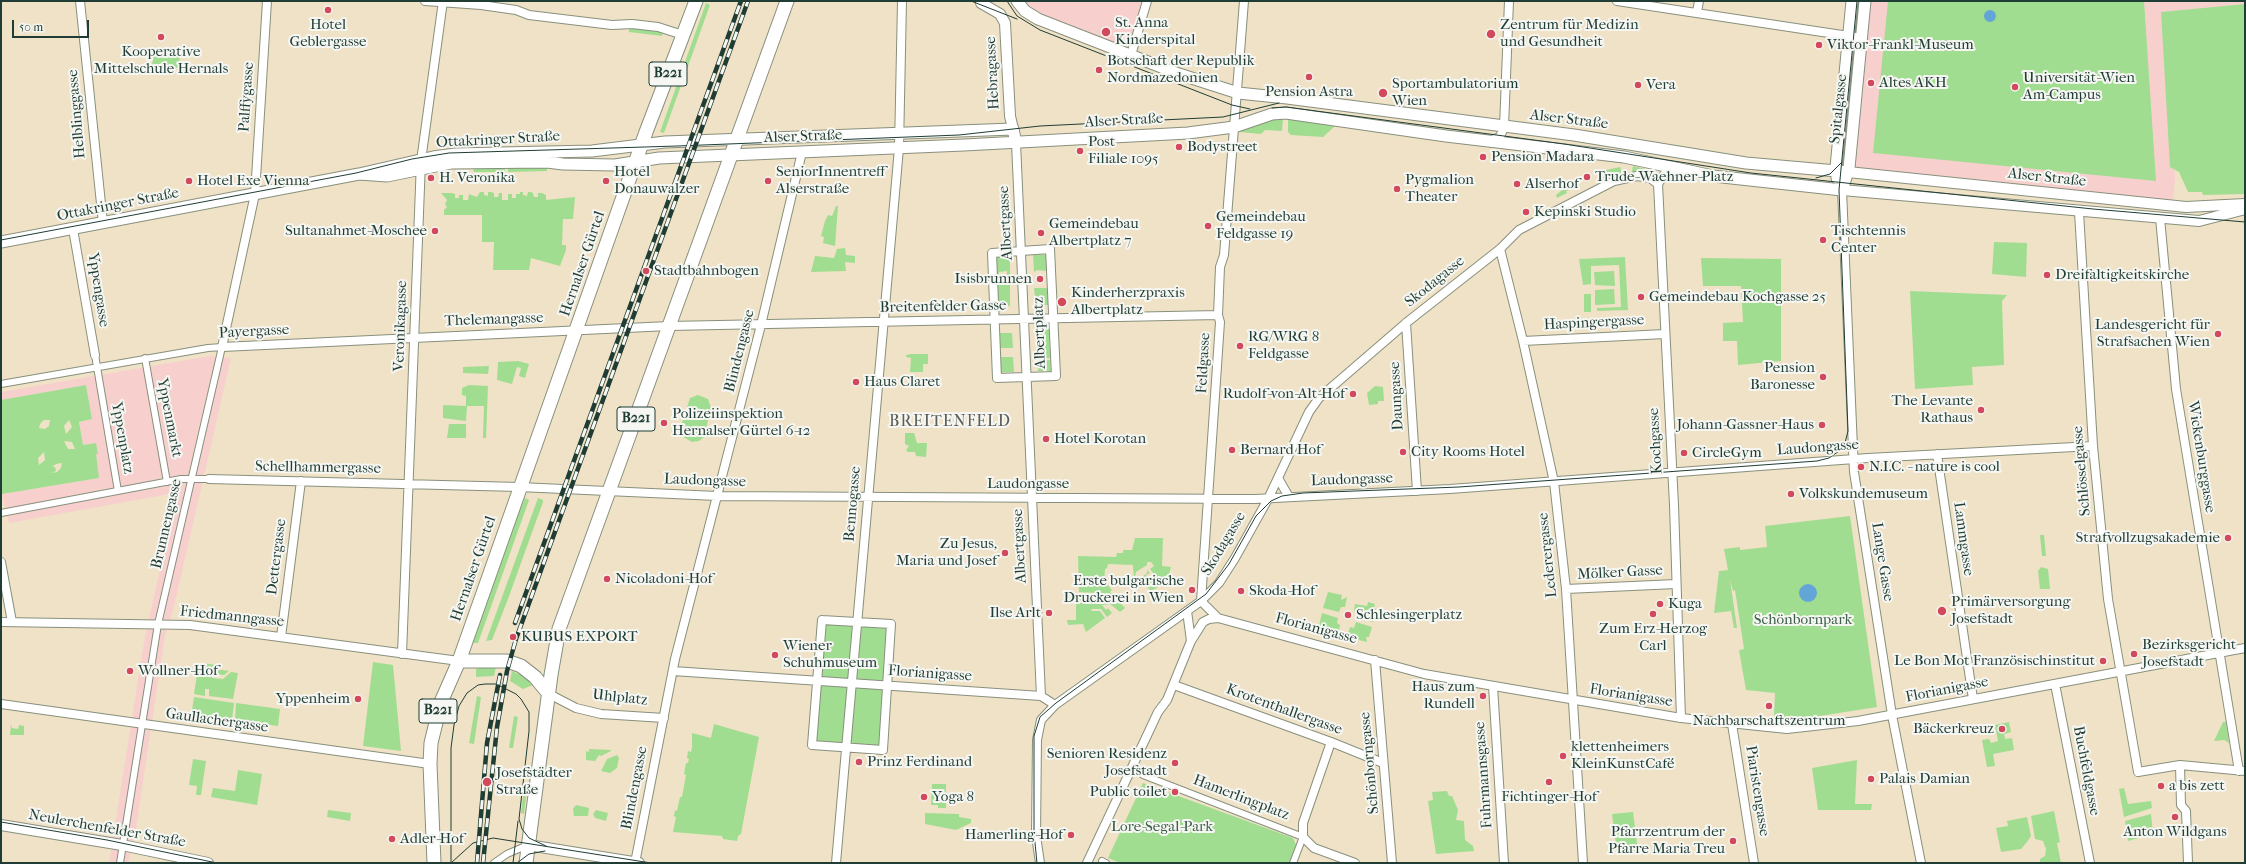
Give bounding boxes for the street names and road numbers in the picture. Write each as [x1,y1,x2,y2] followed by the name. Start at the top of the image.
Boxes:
[982,36,1004,110] street label: Hebragasse
[236,61,258,133] street label: Palffygasse
[649,62,687,86] road number: B221
[64,69,90,159] street label: Helblinggasse
[1826,73,1852,145] street label: Spitalgasse
[1529,106,1609,134] street label: Alser Straße
[1084,110,1164,132] street label: Alser Straße
[763,127,843,147] street label: Alser Straße
[436,128,560,152] street label: Ottakringer Straße
[2007,165,2087,191] street label: Alser Straße
[55,184,181,226] street label: Ottakringer Straße
[995,185,1017,261] street label: Albertgasse
[557,209,609,319] street label: Hernalser Gürtel
[83,252,113,328] street label: Yppengasse
[1402,253,1468,311] street label: Skodagasse
[390,280,412,372] street label: Veronikagasse
[880,297,1006,317] street label: Breitenfelder Gasse
[1030,297,1050,369] street label: Albertplatz
[721,308,759,394] street label: Blindengasse
[444,309,544,331] street label: Thelemangasse
[1543,311,1645,335] street label: Haspingergasse
[218,321,290,343] street label: Payergasse
[1193,332,1215,394] street label: Feldgasse
[1386,361,1408,431] street label: Daungasse
[153,377,185,459] street label: Yppenmarkt
[2183,400,2219,514] street label: Wickenburggasse
[107,401,137,475] street label: Yppenplatz
[617,407,655,431] road number: B221
[1645,407,1667,475] street label: Kochgasse
[2069,425,2095,517] street label: Schlösselgasse
[1776,436,1860,460] street label: Laudongasse
[255,458,381,478] street label: Schellhammergasse
[841,466,865,542] street label: Bennogasse
[1311,470,1393,490] street label: Laudongasse
[664,471,746,491] street label: Laudongasse
[987,475,1069,493] street label: Laudongasse
[148,477,186,571] street label: Brunnengasse
[1949,501,1977,577] street label: Lammgasse
[1009,508,1031,584] street label: Albertgasse
[1198,509,1250,579] street label: Skodagasse
[1535,511,1561,599] street label: Lederergasse
[448,514,500,624] street label: Hernalser Gürtel
[263,518,291,596] street label: Dettergasse
[1867,521,1897,603] street label: Lange Gasse
[1577,562,1663,584] street label: Mölker Gasse
[179,603,285,631] street label: Friedmanngasse
[1273,609,1359,649] street label: Florianigasse
[887,662,973,686] street label: Florianigasse
[1904,673,1990,707] street label: Florianigasse
[1224,681,1344,739] street label: Krotenthallergasse
[1588,681,1674,711] street label: Florianigasse
[592,686,648,710] street label: Uhlplatz
[419,699,457,723] road number: B221
[165,705,269,737] street label: Gaullachergasse
[1357,711,1383,815] street label: Schönborngasse
[1471,721,1497,829] street label: Fuhrmannsgasse
[2068,725,2104,817] street label: Buchfeldgasse
[1741,744,1773,838] street label: Piaristengasse
[618,745,652,831] street label: Blindengasse
[1190,771,1292,825] street label: Hamerlingplatz
[27,806,187,852] street label: Neulerchenfelder Straße

